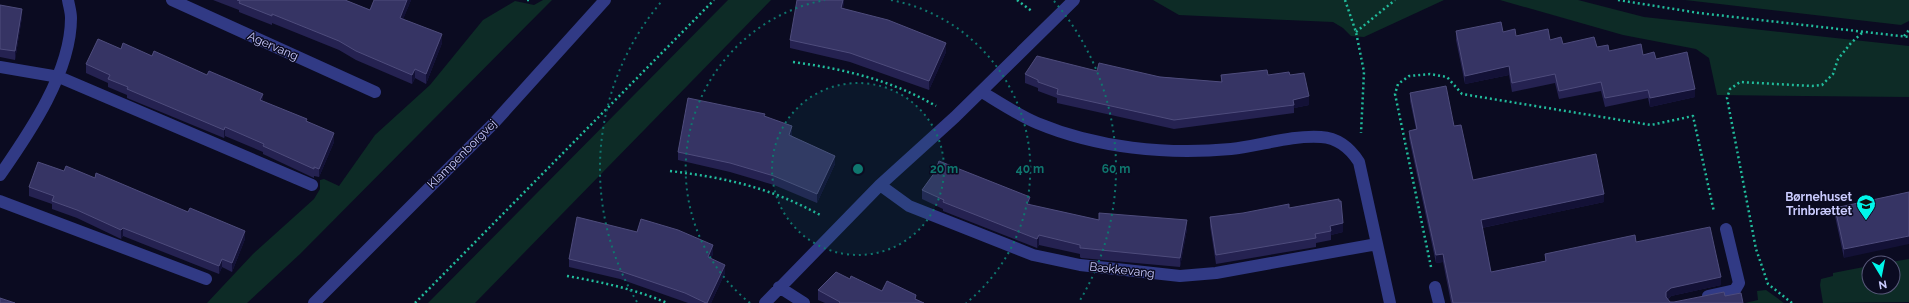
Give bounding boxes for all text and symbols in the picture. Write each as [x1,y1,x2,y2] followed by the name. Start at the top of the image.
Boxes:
[246,29,300,63] street label: Agervang
[425,117,499,191] street label: Klampenborgvej
[851,162,865,176] centre of rings
[930,162,958,176] text: 20 m
[1016,162,1044,176] text: 40 m
[1102,162,1130,176] text: 60 m
[1785,190,1852,218] place label: Børnehuset Trinbrættet
[1855,193,1877,221] school or university icon: Børnehuset Trinbrættet
[1861,255,1901,295] north arrow
[1089,260,1155,280] street label: Bækkevang
[1877,277,1888,291] text: N

